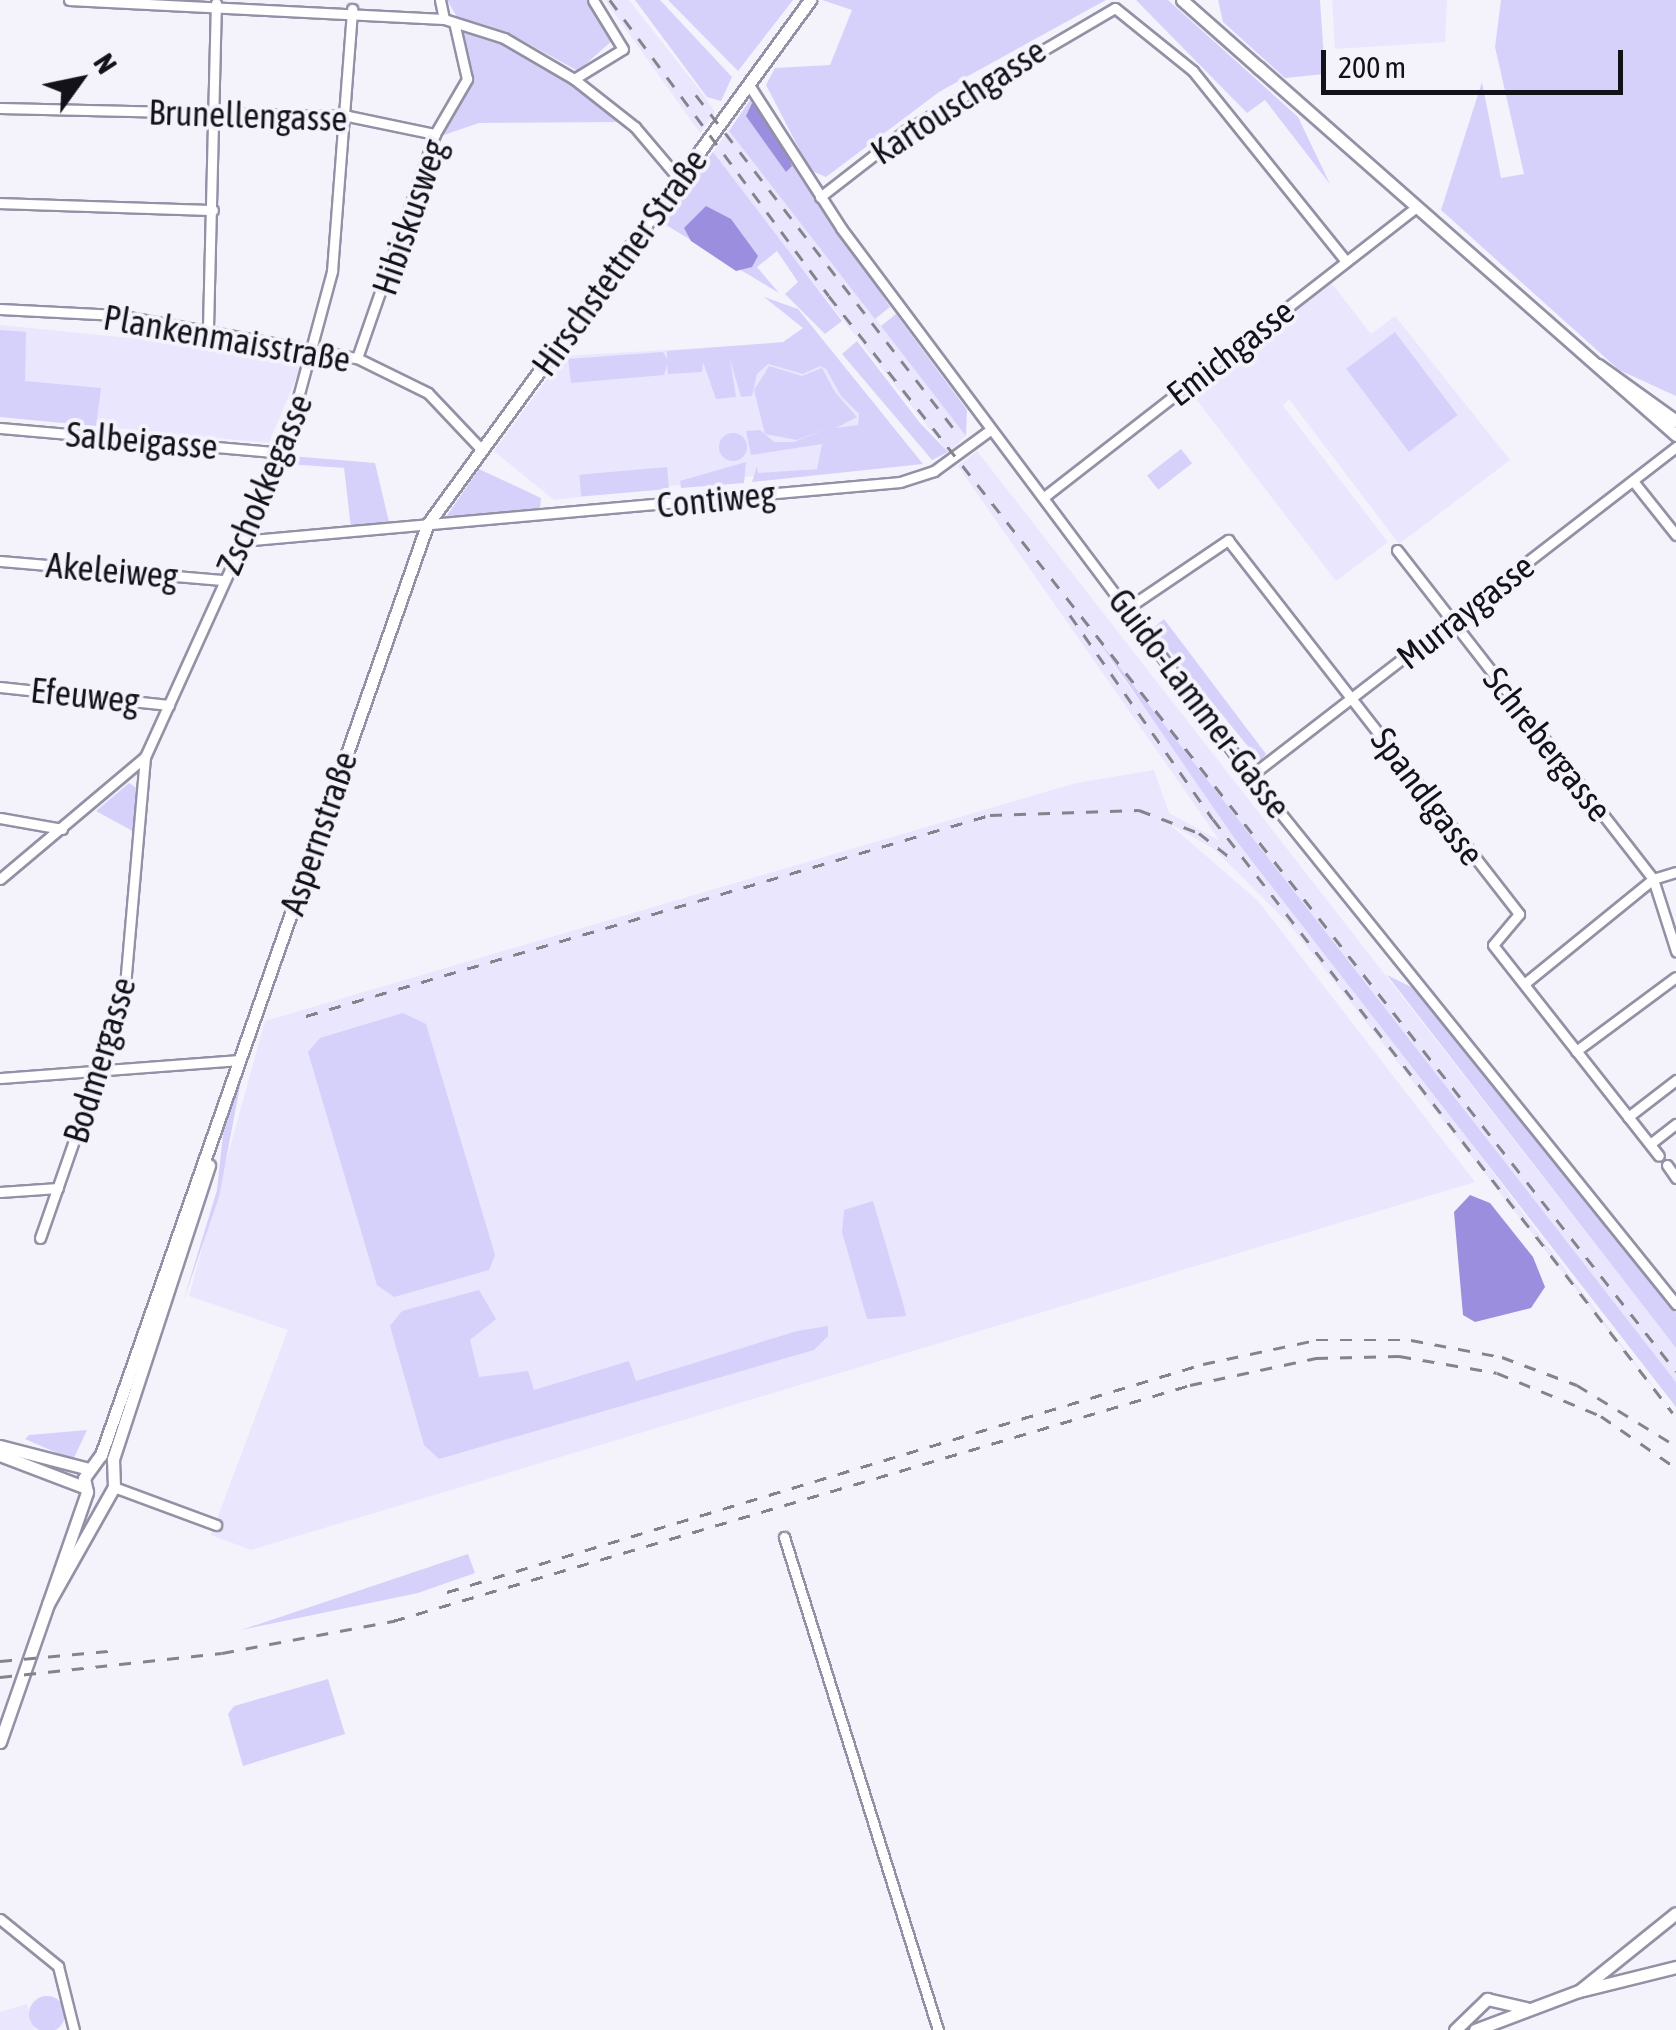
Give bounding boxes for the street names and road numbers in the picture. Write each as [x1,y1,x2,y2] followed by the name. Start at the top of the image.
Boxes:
[863,29,1053,173] street label: Kartouschgasse
[148,91,348,139] street label: Brunellengasse
[363,134,455,300] street label: Hibiskusweg
[523,140,715,384] street label: Hirschstettner Straße
[1158,289,1302,415] street label: Emichgasse
[100,296,354,380] street label: Plankenmaisstraße
[207,388,321,580] street label: Zschokkegasse
[64,412,220,468] street label: Salbeigasse
[655,472,777,526] street label: Contiweg
[44,543,180,597] street label: Akeleiweg
[1388,545,1542,677] street label: Murraygasse
[1100,580,1300,826] street label: Guido-Lammer-Gasse
[1475,659,1621,829] street label: Schrebergasse
[29,668,141,722] street label: Efeuweg
[1363,719,1493,873] street label: Spandlgasse
[270,746,366,920] street label: Aspernstraße
[54,972,144,1148] street label: Bodmergasse

